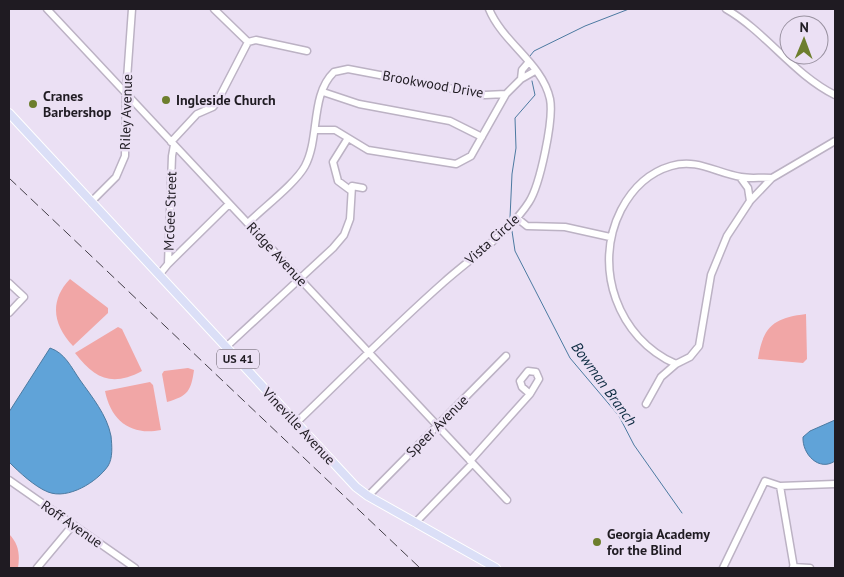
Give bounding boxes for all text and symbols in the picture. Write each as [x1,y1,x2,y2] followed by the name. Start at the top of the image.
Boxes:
[779,15,829,65] north arrow
[799,18,809,36] text: N
[381,66,485,102] street label: Brookwood Drive
[116,74,136,150] street label: Riley Avenue
[43,87,112,121] place label: Cranes Barbershop
[176,91,276,109] place label: Ingleside Church
[160,94,172,106] marker: Ingleside Church
[27,98,39,110] marker: Cranes Barbershop
[160,171,180,251] street label: McGee Street
[460,210,523,269] street label: Vista Circle
[243,218,311,290] street label: Ridge Avenue
[568,338,641,429] water label: Bowman Branch
[217,349,259,368] road number: US 41
[258,383,339,468] street label: Vineville Avenue
[402,391,472,461] street label: Speer Avenue
[38,496,106,552] street label: Roff Avenue
[607,525,710,559] place label: Georgia Academy for the Blind
[591,536,603,548] marker: Georgia Academy for the Blind

